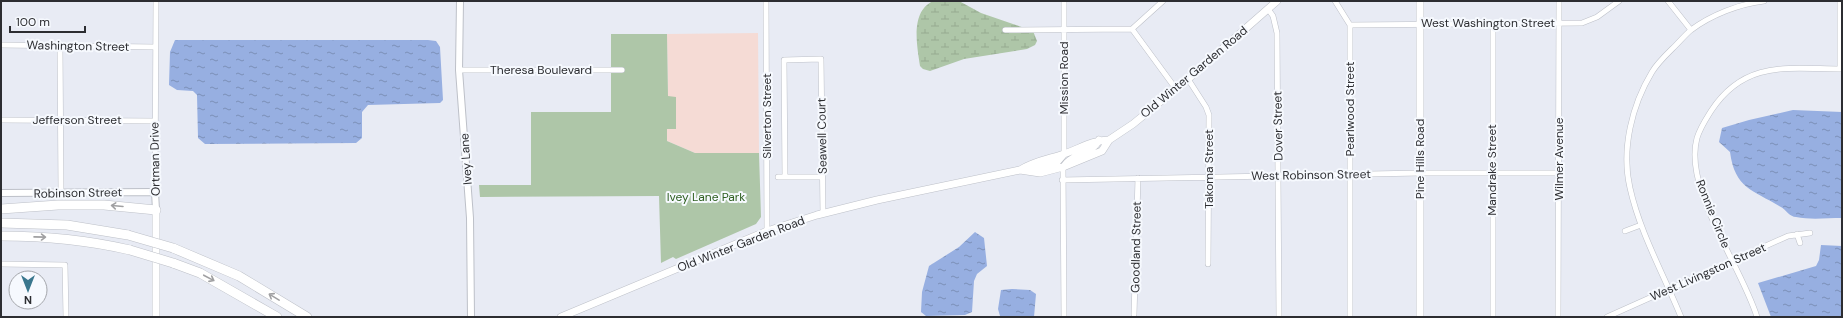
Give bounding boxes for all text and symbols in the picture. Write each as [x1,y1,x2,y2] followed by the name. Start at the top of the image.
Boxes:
[10,8,85,34] scale bar
[16,14,50,30] text: 100 m
[1421,15,1555,31] street label: West Washington Street
[1137,22,1251,122] street label: Old Winter Garden Road
[27,37,130,55] street label: Washington Street
[1056,41,1072,115] street label: Mission Road
[1342,61,1358,156] street label: Pearlwood Street
[490,62,592,78] street label: Theresa Boulevard
[759,73,775,159] street label: Silverton Street
[1269,91,1287,161] street label: Dover Street
[813,97,831,174] street label: Seawell Court
[32,112,122,128] street label: Jefferson Street
[1551,117,1567,201] street label: Wilmer Avenue
[1412,119,1428,199] street label: Pine Hills Road
[146,122,164,196] street label: Ortman Drive
[1484,124,1500,216] street label: Mandrake Street
[1201,129,1217,209] street label: Takoma Street
[456,132,476,185] street label: Ivey Lane
[1251,166,1371,184] street label: West Robinson Street
[1692,177,1734,251] street label: Ronnie Circle
[34,184,123,202] street label: Robinson Street
[667,189,745,205] park label: Ivey Lane Park
[1127,201,1145,293] street label: Goodland Street
[111,202,124,210] one-way arrow
[675,212,807,276] street label: Old Winter Garden Road
[33,233,46,241] one-way arrow
[1648,239,1769,305] street label: West Livingston Street
[8,270,48,310] north arrow
[203,275,215,282] one-way arrow
[268,292,280,300] one-way arrow
[24,293,32,307] text: N

